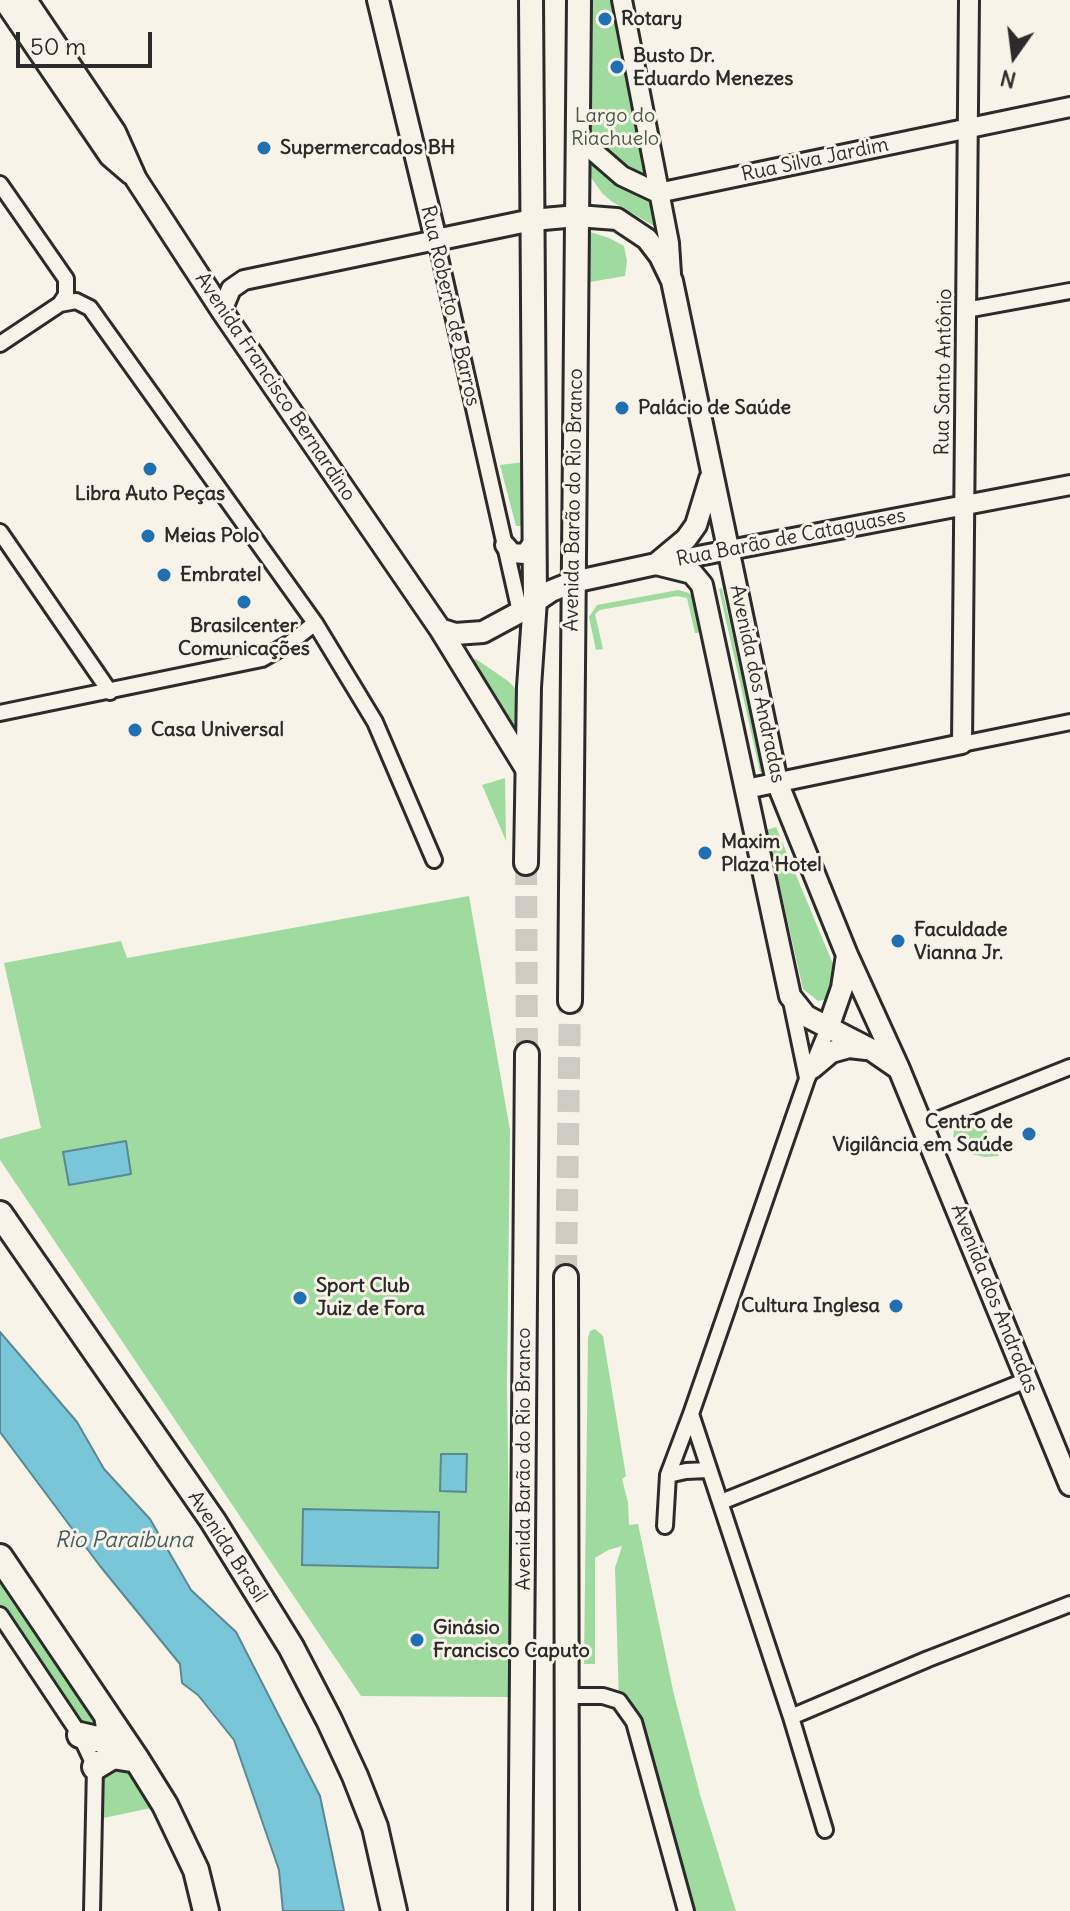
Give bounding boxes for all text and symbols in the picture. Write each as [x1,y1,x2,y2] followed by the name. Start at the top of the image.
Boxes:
[621,7,682,31] place label: Rotary
[596,10,614,28] marker: Rotary
[20,16,156,66] scale bar
[974,16,1054,96] north arrow
[30,31,86,61] text: 50 m
[633,44,793,91] place label: Busto Dr. Eduardo Menezes
[608,58,626,76] marker: Busto Dr. Eduardo Menezes
[997,64,1019,95] text: N
[571,104,659,151] park label: Largo do Riachuelo
[739,133,891,187] street label: Rua Silva Jardim
[280,136,455,160] place label: Supermercados BH
[255,139,273,157] marker: Supermercados BH
[415,203,485,409] street label: Rua Roberto de Barros
[189,268,361,506] street label: Avenida Francisco Bernardino
[931,289,957,455] street label: Rua Santo Antônio
[560,368,588,632] street label: Avenida Barão do Rio Branco
[638,396,791,420] place label: Palácio de Saúde
[613,399,631,417] marker: Palácio de Saúde
[141,460,159,478] marker: Libra Auto Peças
[75,482,225,506] place label: Libra Auto Peças
[674,504,908,572] street label: Rua Barão de Cataguases
[164,524,259,548] place label: Meias Polo
[139,527,157,545] marker: Meias Polo
[180,563,261,587] place label: Embratel
[155,566,173,584] marker: Embratel
[724,583,790,785] street label: Avenida dos Andradas
[235,593,253,611] marker: Brasilcenter Comunicações
[178,614,310,661] place label: Brasilcenter Comunicações
[151,718,284,742] place label: Casa Universal
[126,721,144,739] marker: Casa Universal
[721,830,822,877] place label: Maxim Plaza Hotel
[696,844,714,862] marker: Maxim Plaza Hotel
[914,918,1008,965] place label: Faculdade Vianna Jr.
[889,932,907,950] marker: Faculdade Vianna Jr.
[833,1110,1013,1157] place label: Centro de Vigilância em Saúde
[1020,1125,1038,1143] marker: Centro de Vigilância em Saúde
[945,1201,1043,1397] street label: Avenida dos Andradas
[316,1274,425,1321] place label: Sport Club Juiz de Fora
[291,1289,309,1307] marker: Sport Club Juiz de Fora
[741,1294,880,1318] place label: Cultura Inglesa
[887,1297,905,1315] marker: Cultura Inglesa
[512,1327,536,1591] street label: Avenida Barão do Rio Branco
[182,1487,272,1607] street label: Avenida Brasil
[55,1528,193,1554] water label: Rio Paraibuna
[433,1616,590,1663] place label: Ginásio Francisco Caputo
[408,1631,426,1649] marker: Ginásio Francisco Caputo

